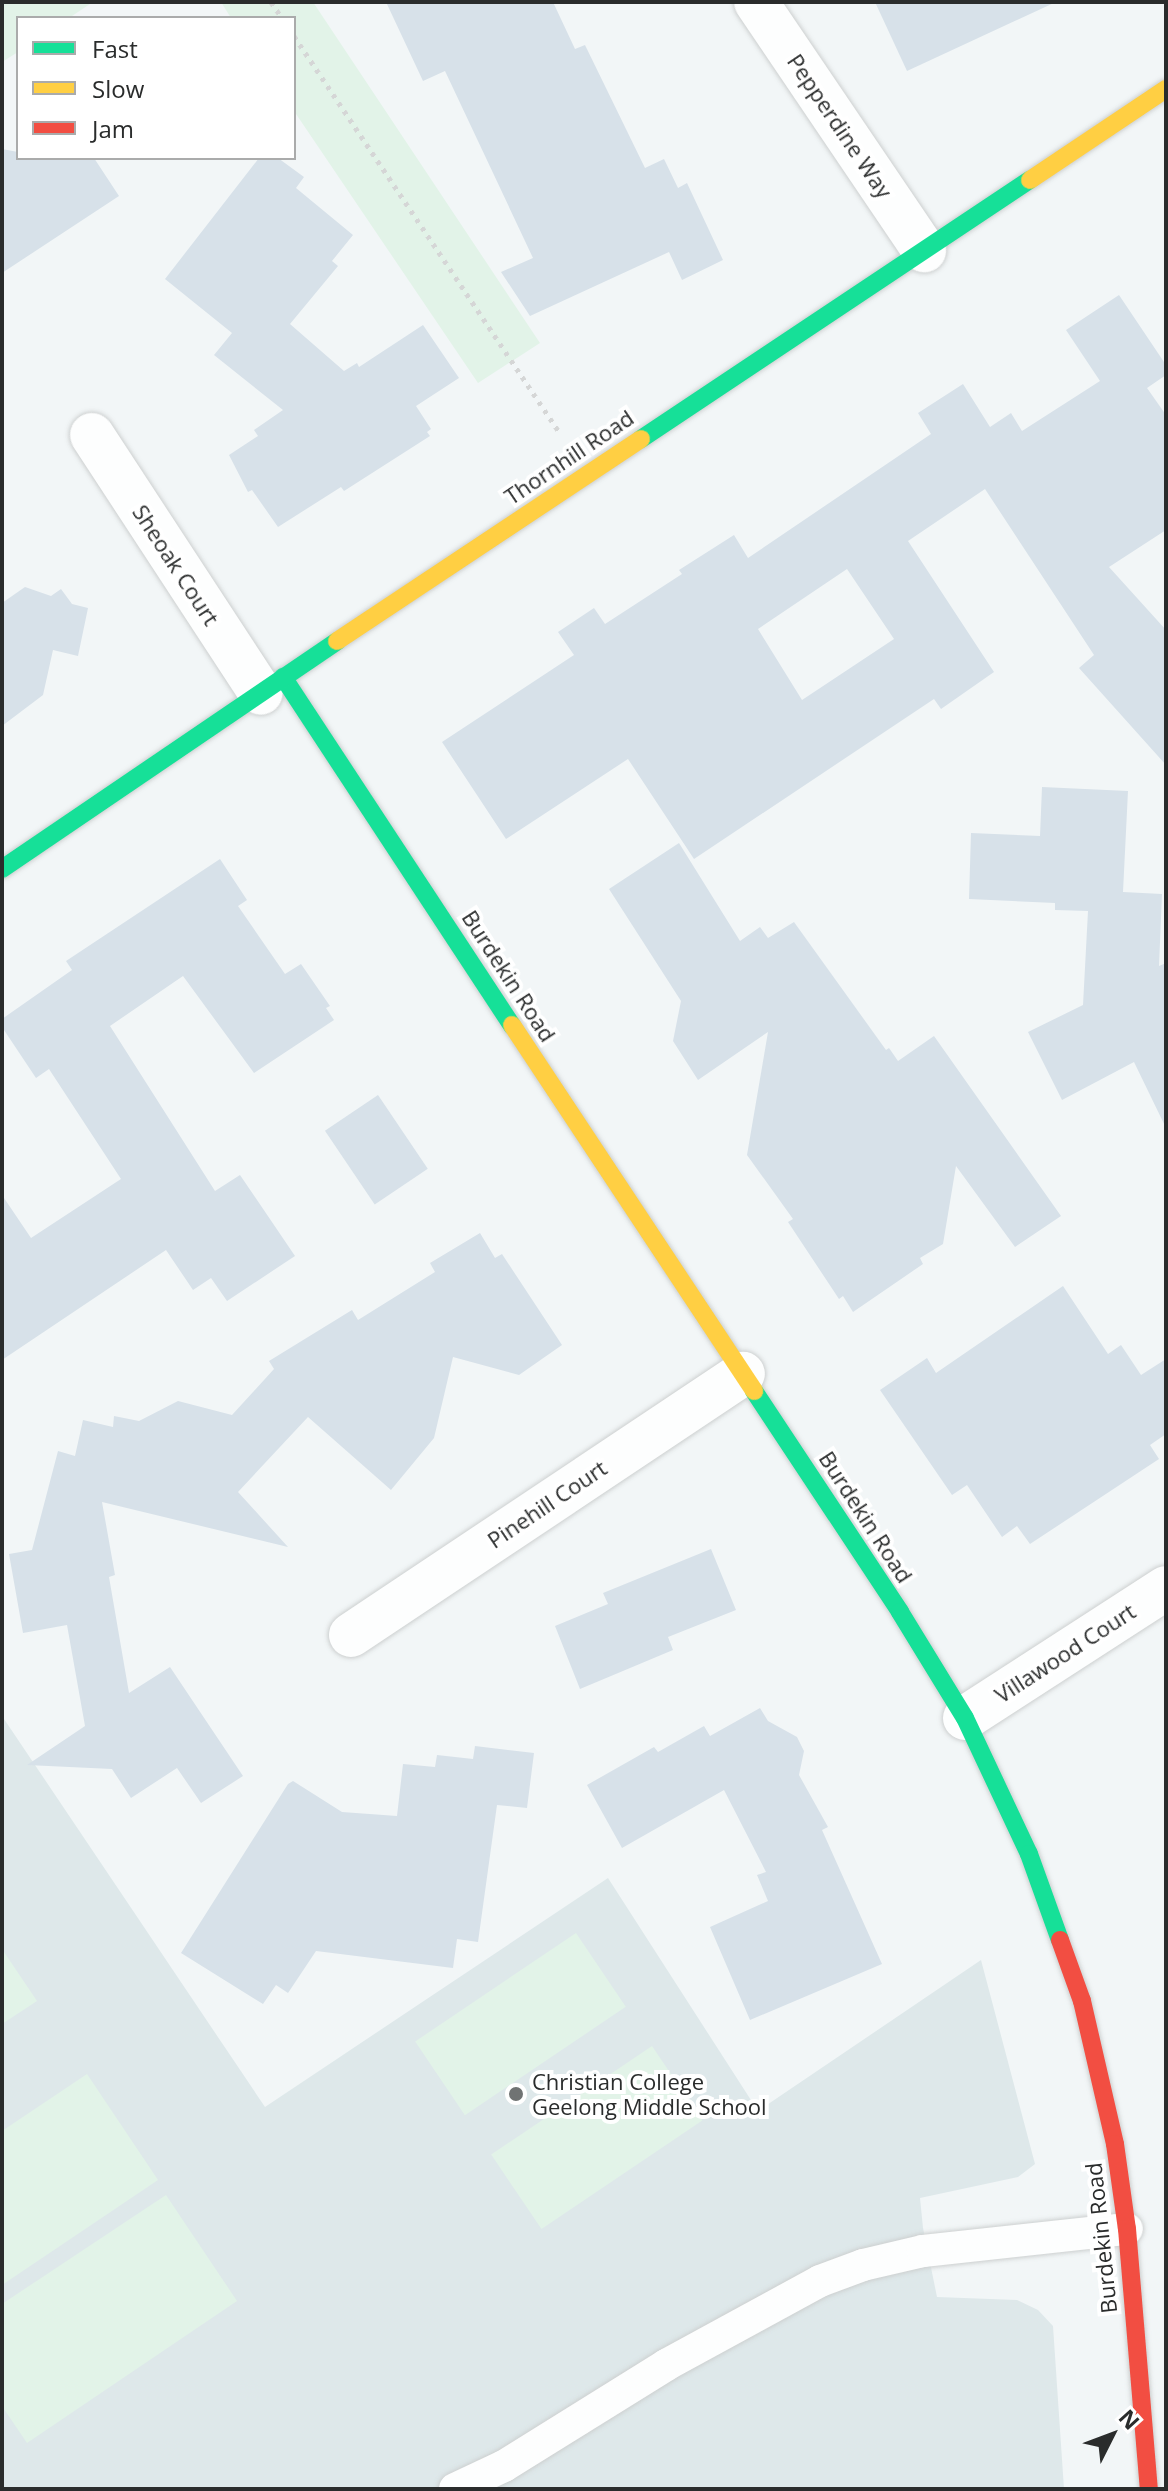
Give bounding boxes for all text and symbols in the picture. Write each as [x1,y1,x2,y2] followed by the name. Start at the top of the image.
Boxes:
[16,16,296,160] legend
[92,32,138,65] text: Fast
[782,49,898,203] street label: Pepperdine Way
[92,72,144,105] text: Slow
[92,112,134,145] text: Jam
[500,404,638,510] street label: Thornhill Road
[127,500,225,630] street label: Sheoak Court
[457,905,561,1047] street label: Burdekin Road
[814,1446,918,1588] street label: Burdekin Road
[482,1454,612,1554] street label: Pinehill Court
[990,1598,1140,1708] street label: Villawood Court
[532,2068,767,2120] place label: Christian College Geelong Middle School
[507,2085,525,2103] marker: Christian College Geelong Middle School
[1080,2161,1122,2315] street label: Burdekin Road
[1072,2395,1152,2475] north arrow
[1113,2402,1147,2436] text: N

